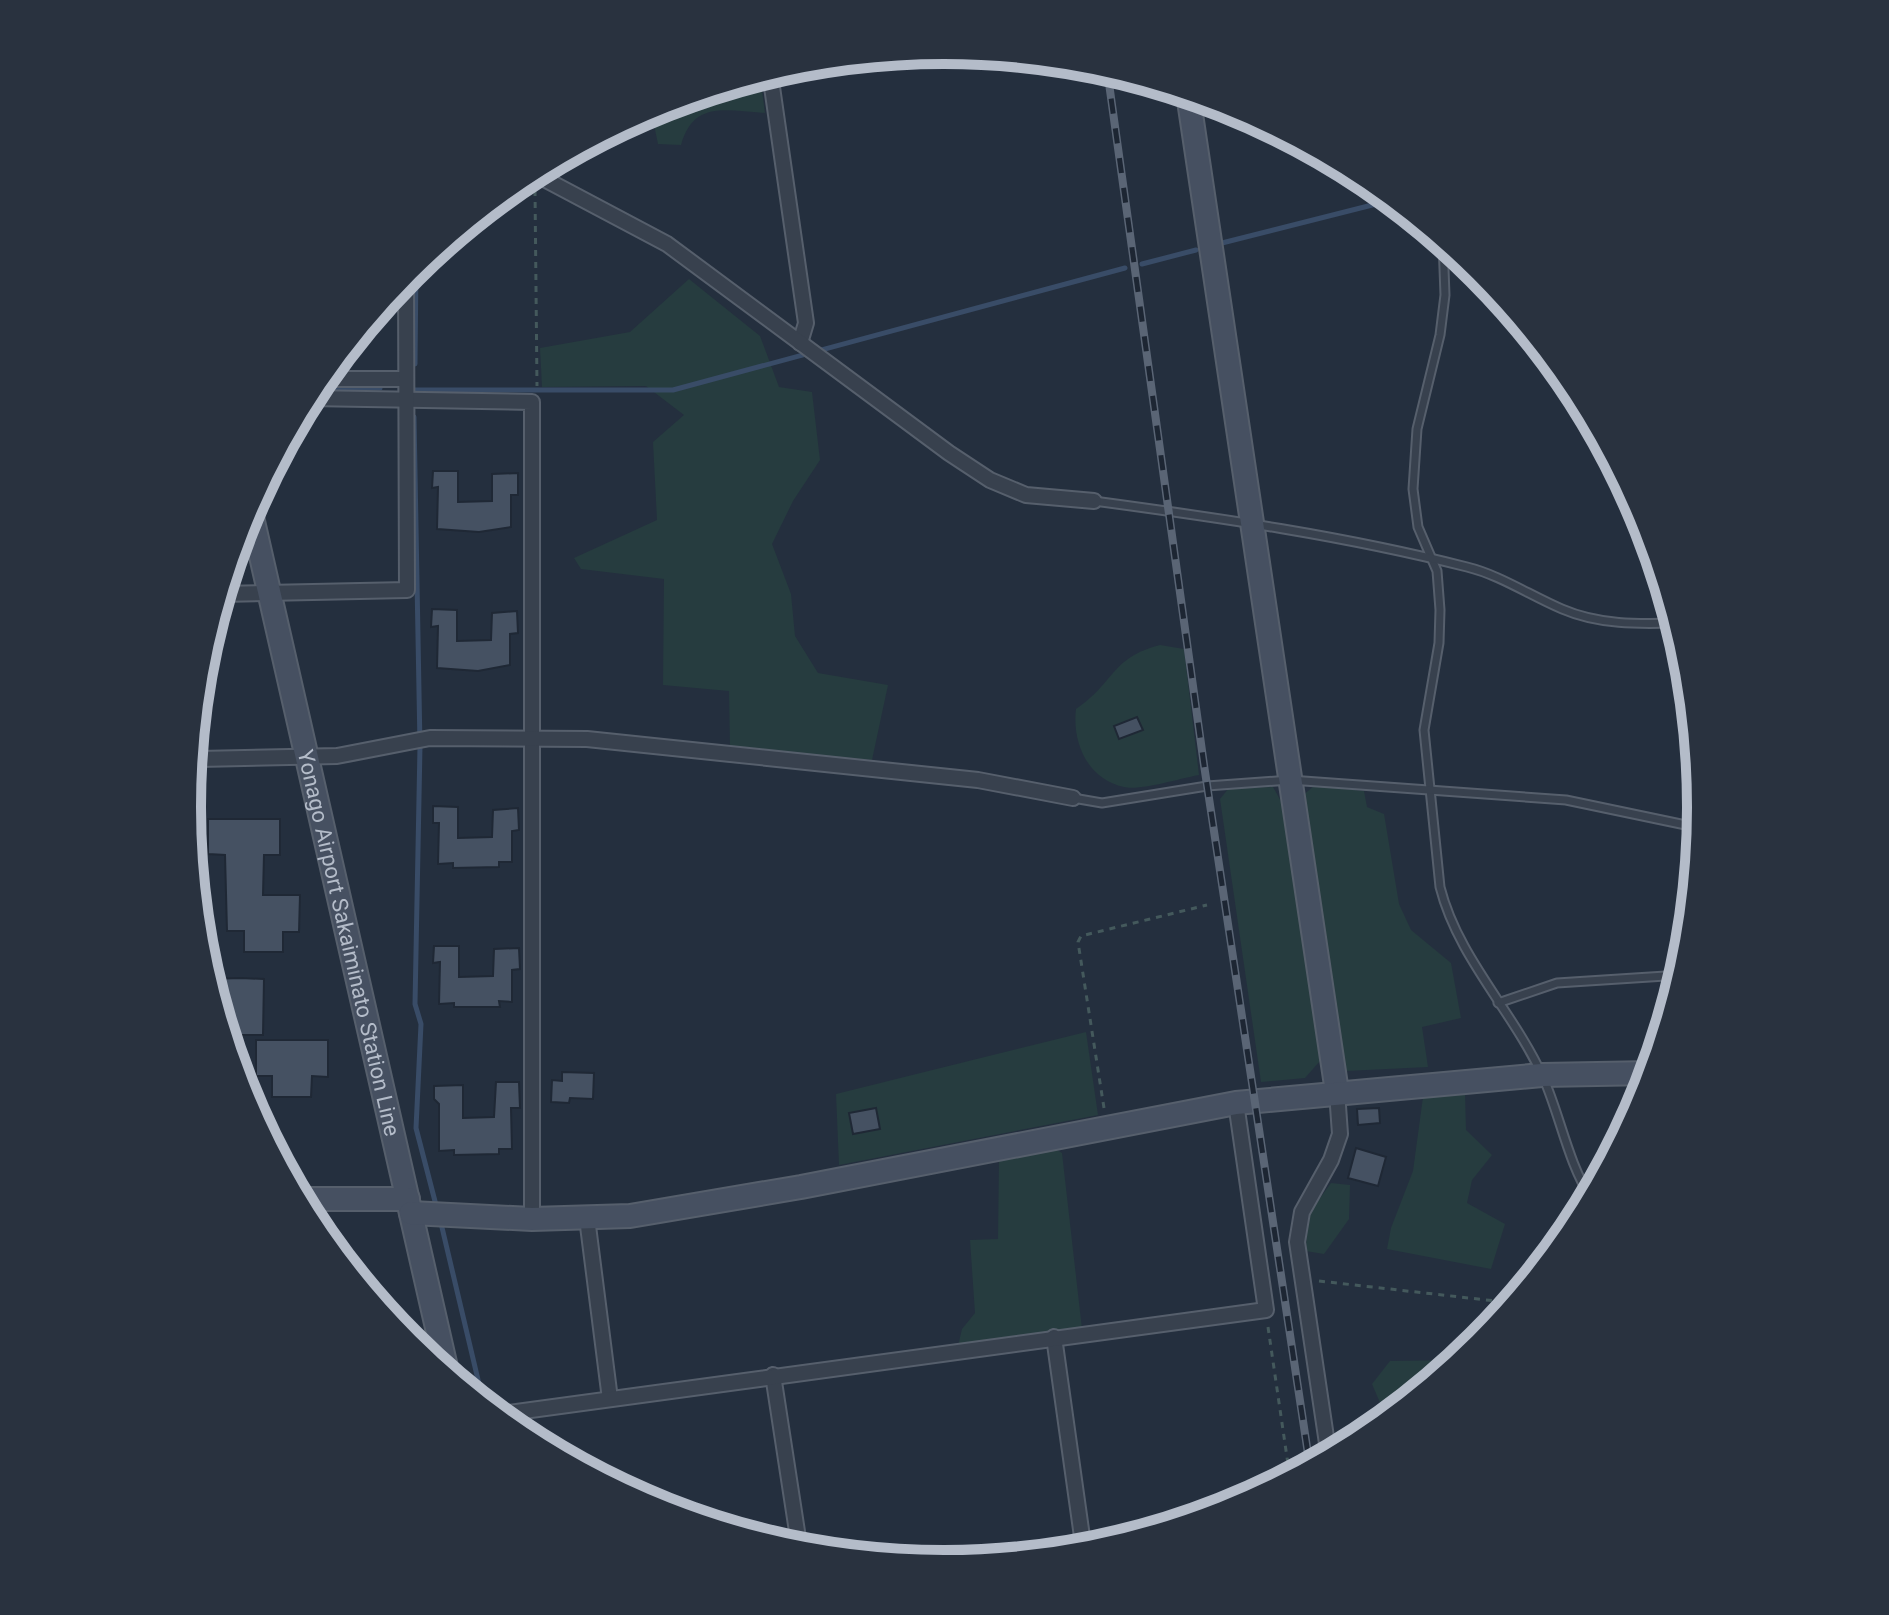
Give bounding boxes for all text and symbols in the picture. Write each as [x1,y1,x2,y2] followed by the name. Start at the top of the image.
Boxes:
[293,747,405,1138] street label: Yonago Airport Sakaiminato Station Line

